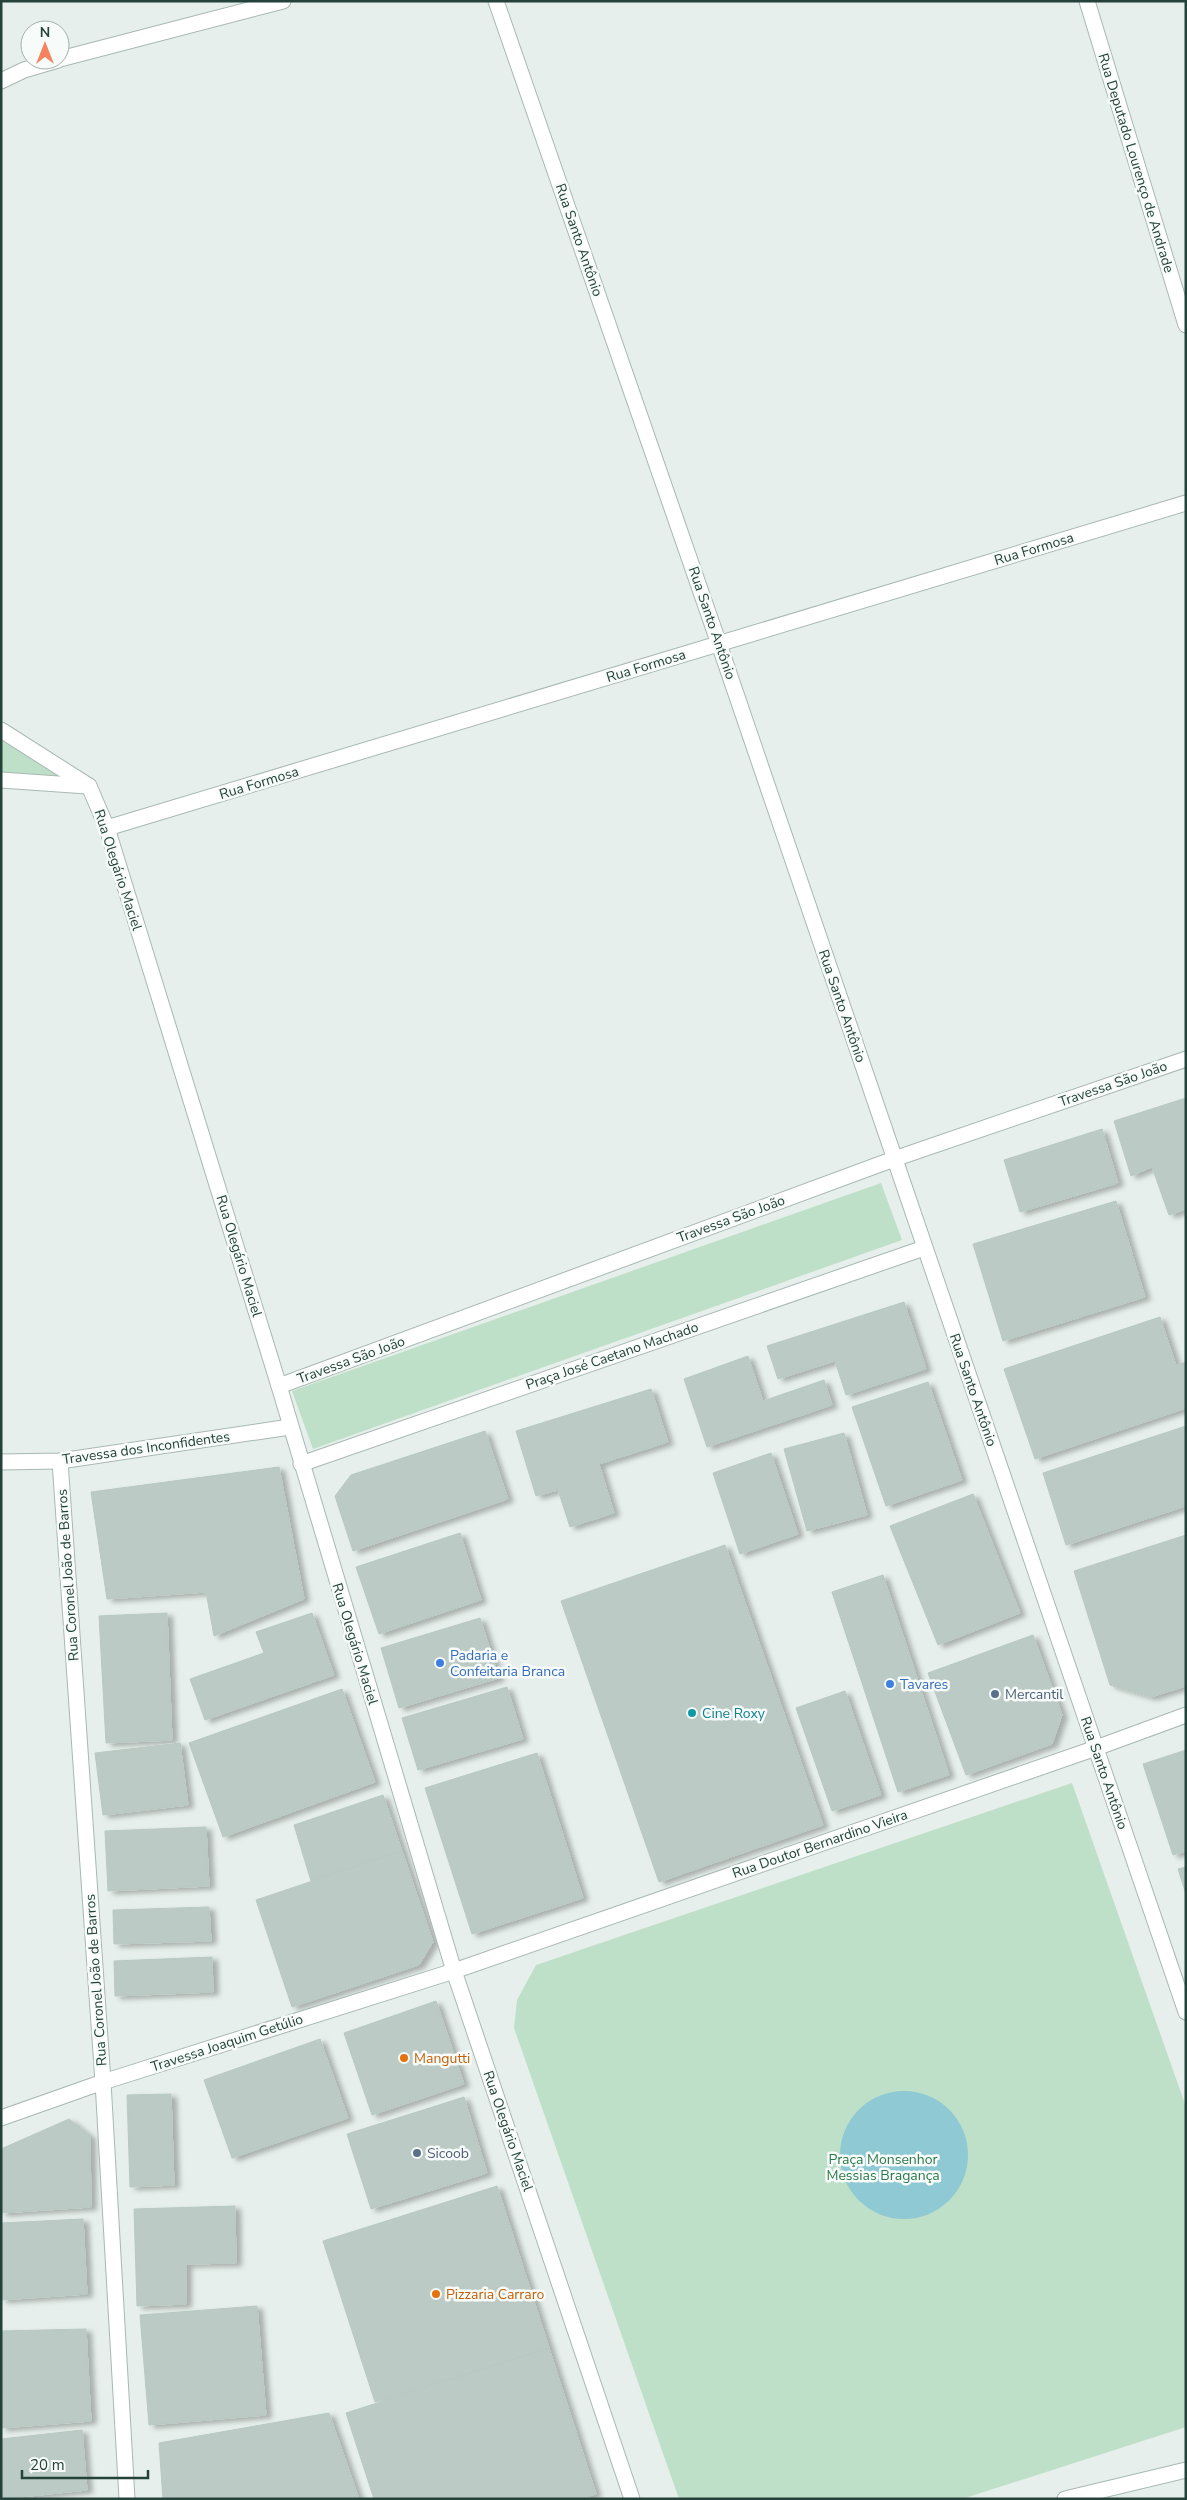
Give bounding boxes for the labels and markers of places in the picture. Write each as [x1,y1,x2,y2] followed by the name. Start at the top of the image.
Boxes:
[450,1646,565,1681] place label: Padaria e Confeitaria Branca
[434,1657,446,1669] marker: Padaria e Confeitaria Branca
[900,1675,949,1694] place label: Tavares
[884,1678,896,1690] marker: Tavares
[1005,1685,1064,1704] place label: Mercantil
[989,1688,1001,1700] marker: Mercantil
[702,1704,766,1723] place label: Cine Roxy
[686,1707,698,1719] marker: Cine Roxy
[414,2049,470,2068] place label: Mangutti
[398,2052,410,2064] marker: Mangutti
[427,2144,469,2163] place label: Sicoob
[411,2147,423,2159] marker: Sicoob
[446,2285,545,2304] place label: Pizzaria Carraro
[430,2288,442,2300] marker: Pizzaria Carraro

